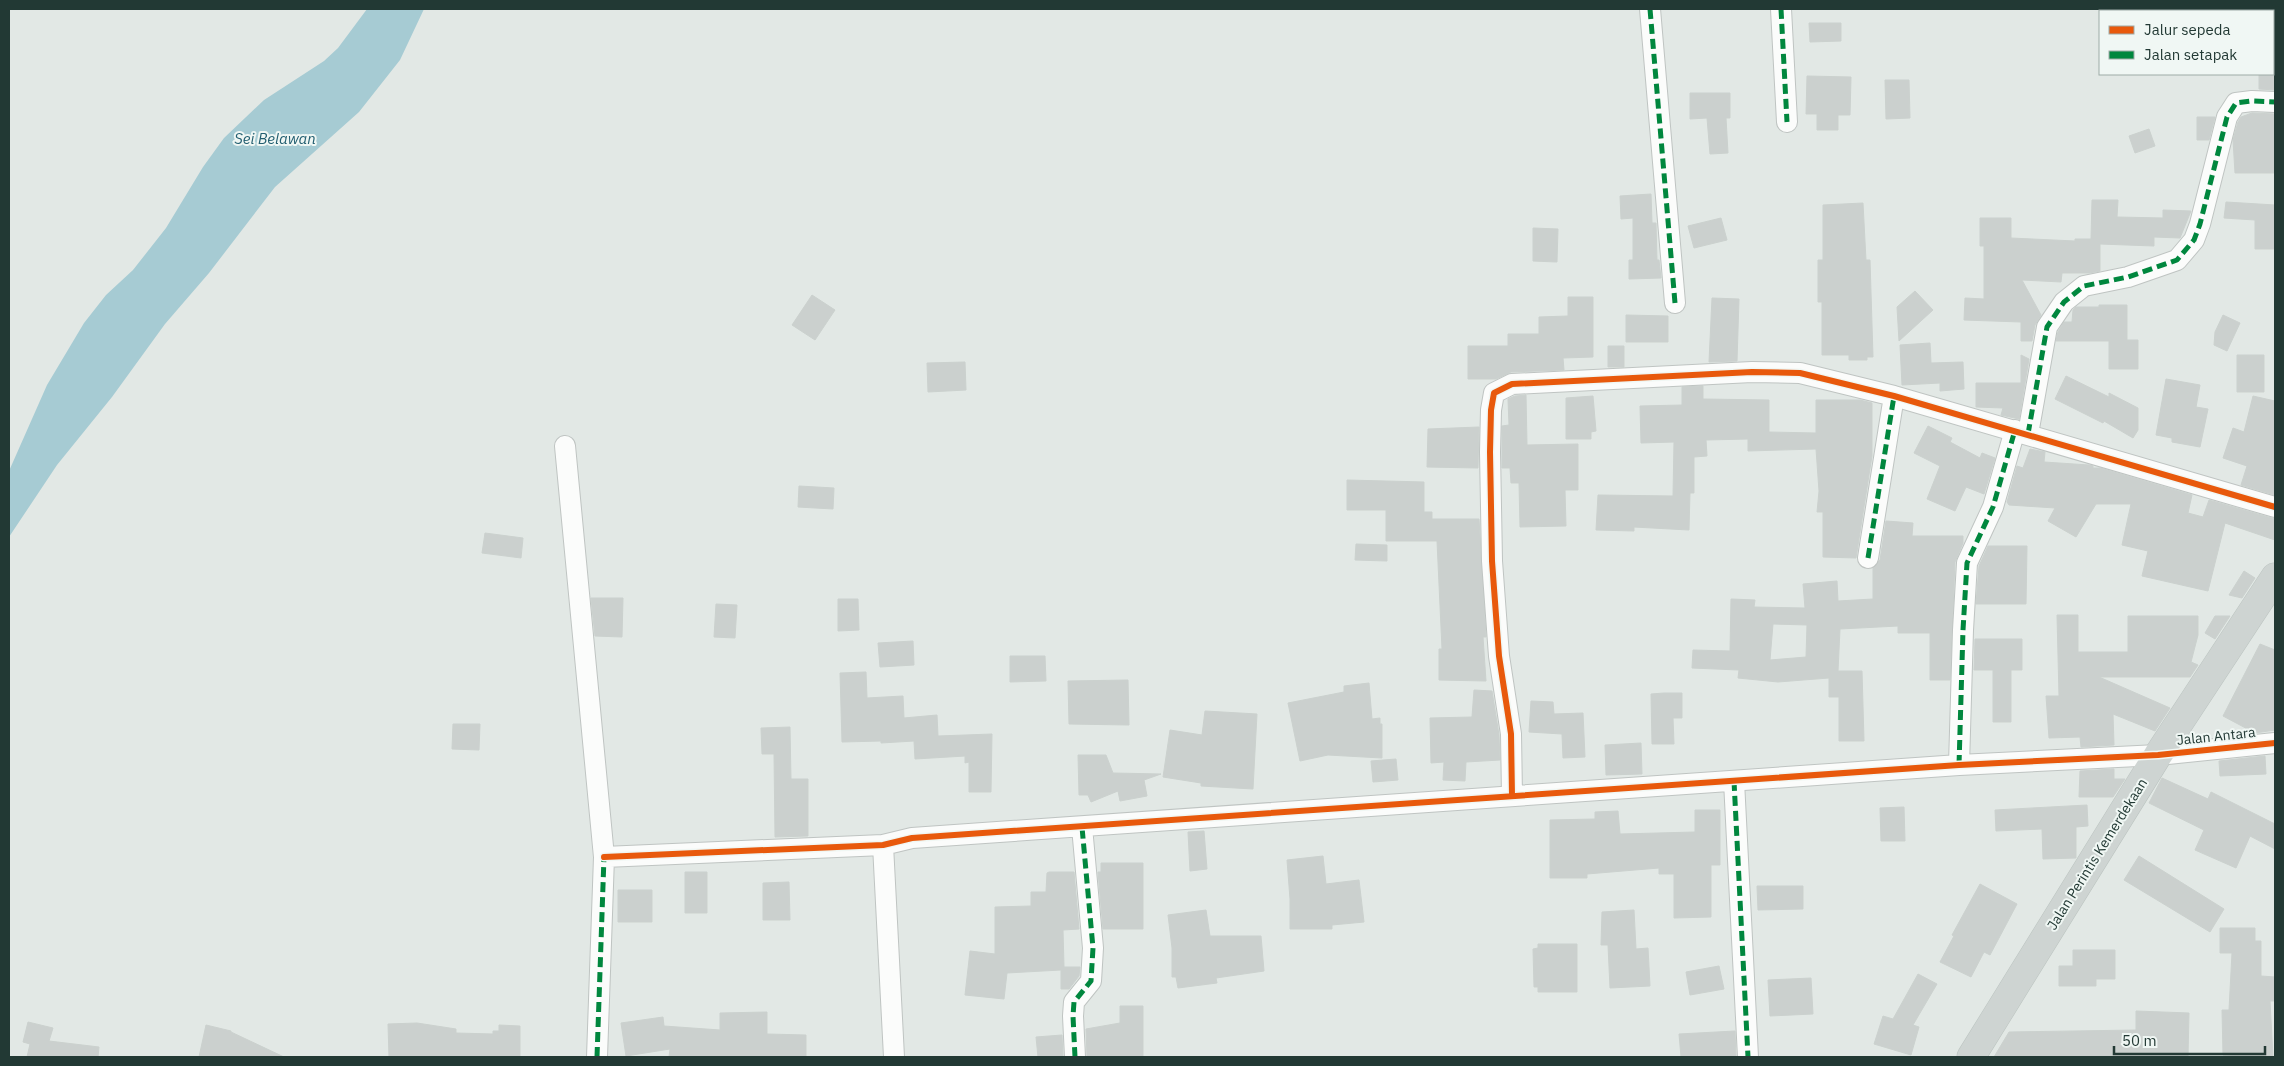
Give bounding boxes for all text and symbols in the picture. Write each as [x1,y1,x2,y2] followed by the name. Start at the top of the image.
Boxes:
[2099,10,2274,75] legend
[2144,20,2231,39] text: Jalur sepeda
[2144,45,2237,64] text: Jalan setapak
[234,129,316,148] water label: Sei Belawan
[2176,723,2257,749] street label: Jalan Antara
[2043,775,2151,933] street label: Jalan Perintis Kemerdekaan
[2114,1024,2265,1056] scale bar
[2122,1031,2157,1050] text: 50 m

